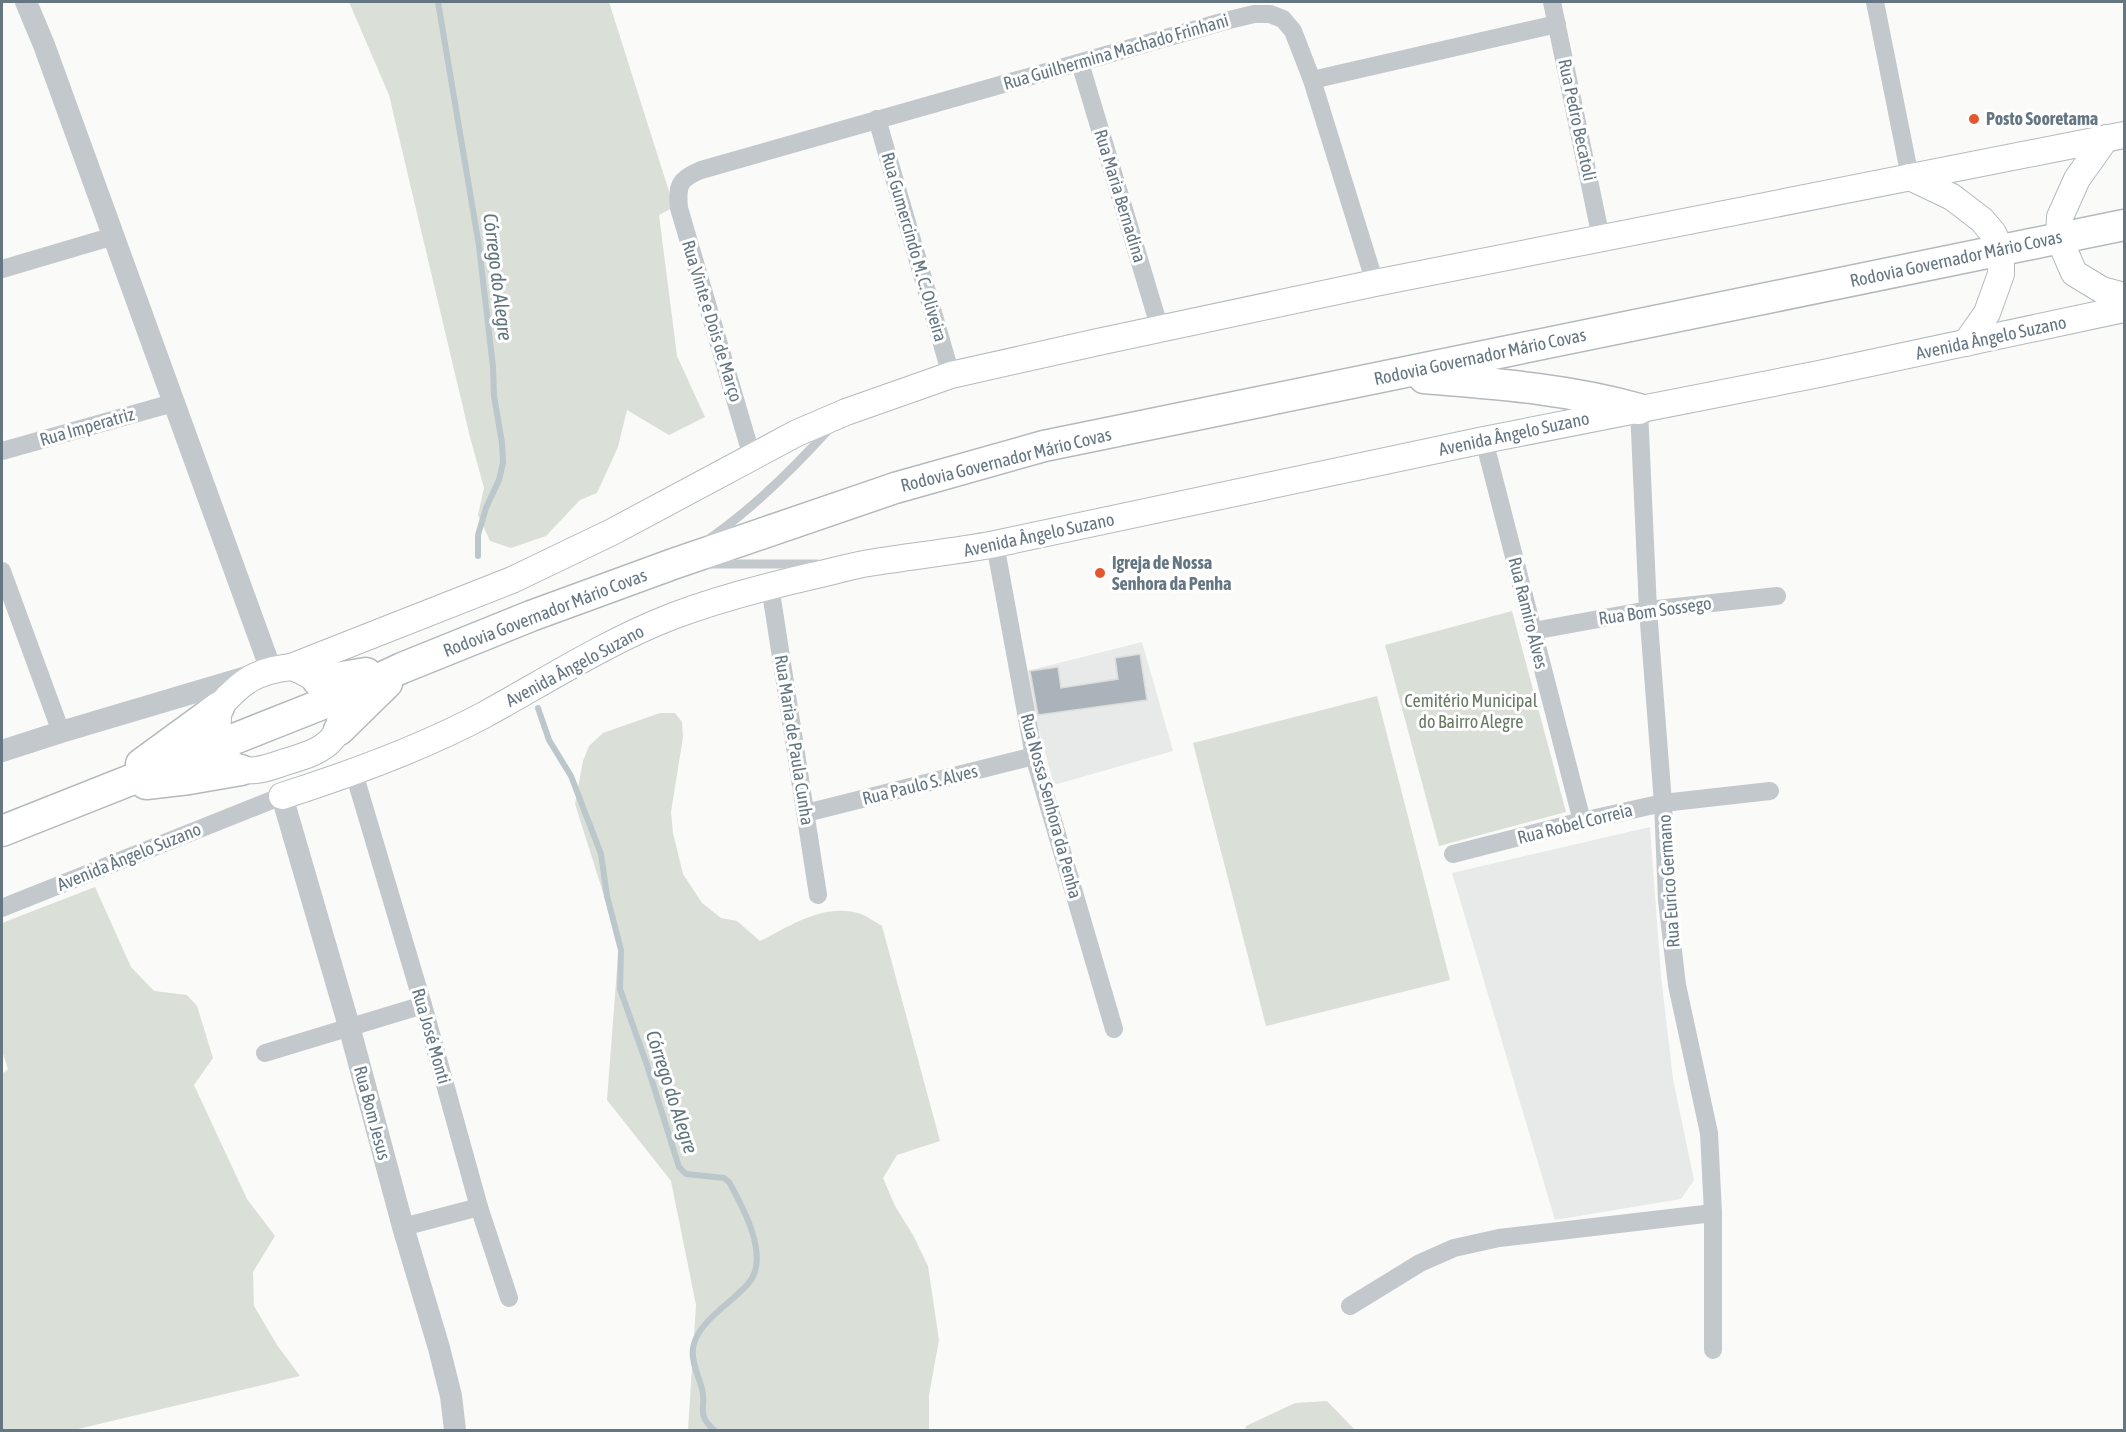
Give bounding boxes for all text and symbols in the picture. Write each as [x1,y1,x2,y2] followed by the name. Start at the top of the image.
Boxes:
[1001,9,1231,94] street label: Rua Guilhermina Machado Frinhani
[1554,57,1601,183] street label: Rua Pedro Becatoli
[1986,108,2098,129] place label: Posto Sooretama
[1967,112,1981,126] marker: Posto Sooretama
[1090,127,1151,265] street label: Rua Maria Bernadina
[877,150,952,344] street label: Rua Gumercindo M. C. Oliveira
[479,212,518,342] water label: Córrego do Alegre
[1848,226,2064,291] street label: Rodovia Governador Mário Covas
[678,237,747,404] street label: Rua Vinte e Dois de Março
[1914,311,2068,364] street label: Avenida Ângelo Suzano
[1372,324,1588,389] street label: Rodovia Governador Mário Covas
[37,403,137,450] street label: Rua Imperatriz
[1437,407,1591,460] street label: Avenida Ângelo Suzano
[898,423,1113,496] street label: Rodovia Governador Mário Covas
[962,508,1116,561] street label: Avenida Ângelo Suzano
[1112,552,1231,594] place label: Igreja de Nossa Senhora da Penha
[1504,555,1553,671] street label: Rua Ramiro Alves
[440,564,650,661] street label: Rodovia Governador Mário Covas
[1093,566,1107,580] marker: Igreja de Nossa Senhora da Penha
[1597,592,1713,629] street label: Rua Bom Sossego
[502,620,647,711] street label: Avenida Ângelo Suzano
[771,653,818,827] street label: Rua Maria de Paula Cunha
[1404,690,1538,732] park label: Cemitério Municipal do Bairro Alegre
[1017,711,1086,901] street label: Rua Nossa Senhora da Penha
[860,760,980,809] street label: Rua Paulo S. Alves
[1515,799,1635,848] street label: Rua Robel Correia
[1653,814,1684,948] street label: Rua Eurico Germano
[54,818,204,895] street label: Avenida Ângelo Suzano
[408,986,455,1086] street label: Rua José Monti
[642,1027,703,1156] water label: Córrego do Alegre
[350,1064,395,1162] street label: Rua Bom Jesus

